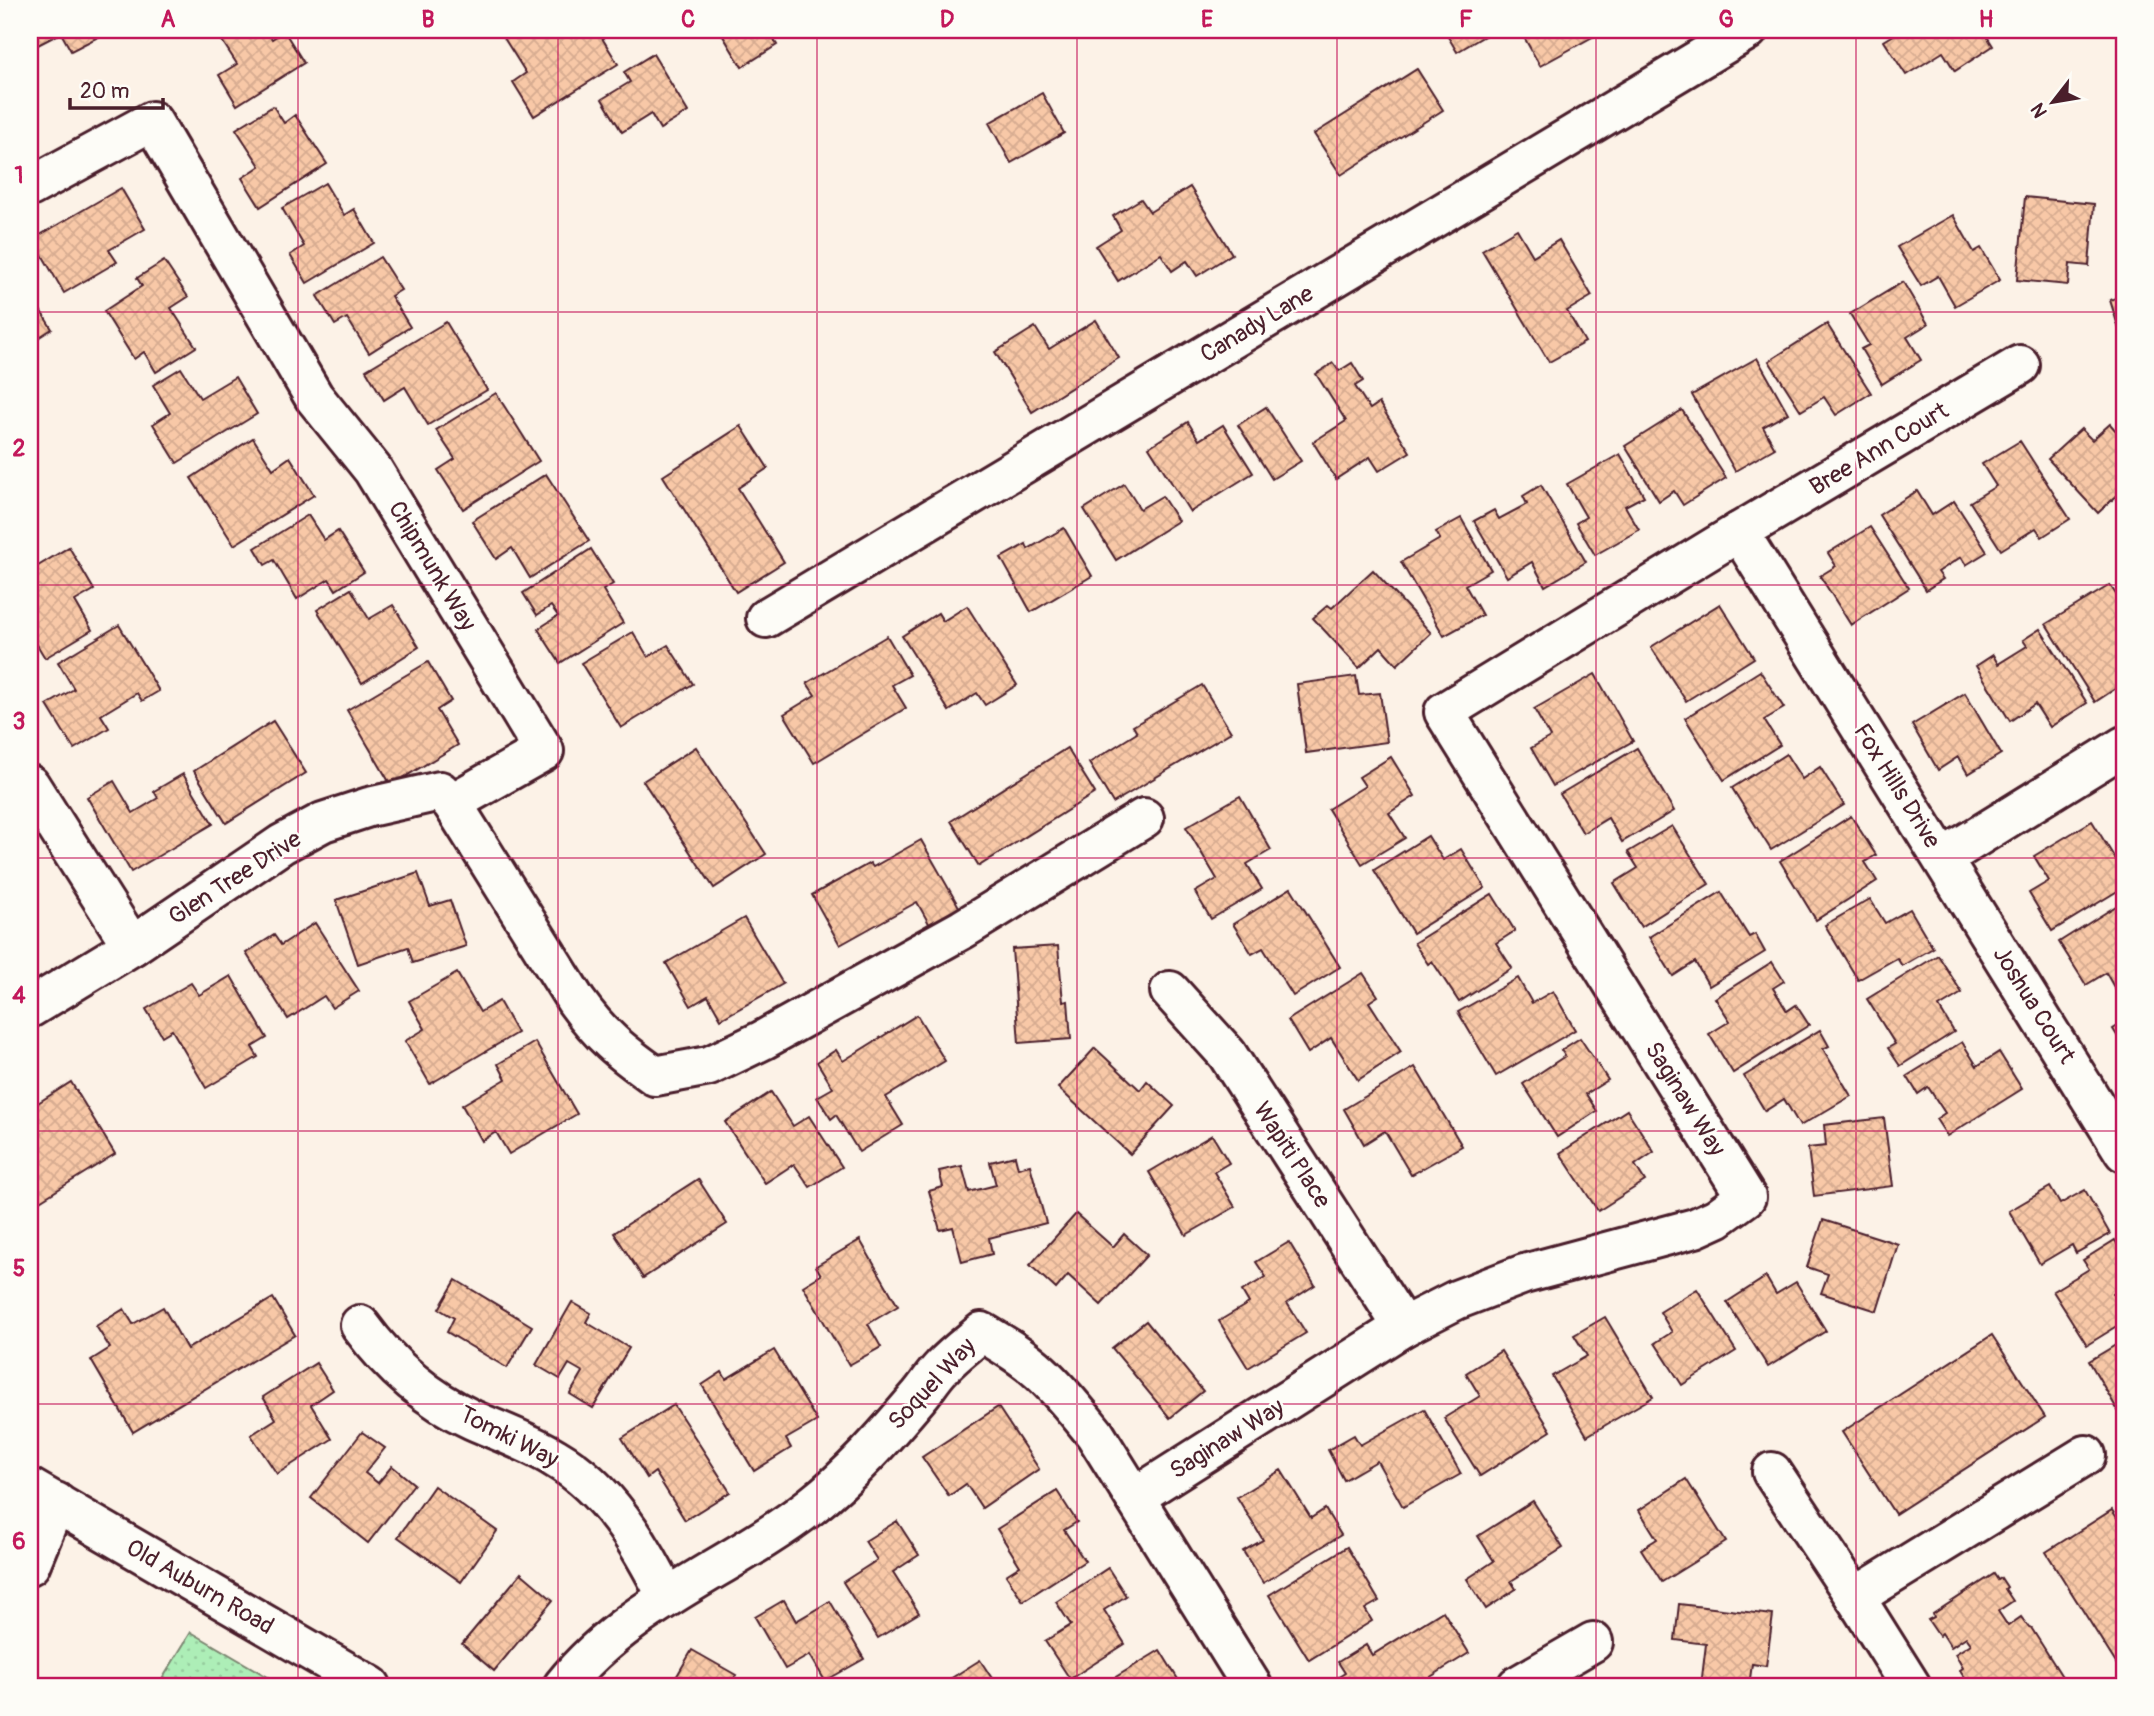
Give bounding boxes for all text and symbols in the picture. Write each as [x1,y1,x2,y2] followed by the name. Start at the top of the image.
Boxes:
[161,5,176,34] text: A
[421,5,435,34] text: B
[681,5,695,34] text: C
[940,5,954,34] text: D
[1201,5,1213,34] text: E
[1459,5,1473,34] text: F
[1718,5,1734,34] text: G
[1979,5,1993,34] text: H
[70,66,163,110] scale bar
[2018,66,2088,136] north arrow
[80,78,129,105] text: 20 m
[2026,98,2053,122] text: N
[15,161,24,190] text: 1
[1195,279,1319,369] street label: Canady Lane
[1804,396,1954,502] street label: Bree Ann Court
[13,434,26,463] text: 2
[382,496,482,636] street label: Chipmunk Way
[13,707,25,736] text: 3
[1847,718,1947,854] street label: Fox Hills Drive
[163,824,307,932] street label: Glen Tree Drive
[1987,941,2082,1069] street label: Joshua Court
[12,981,26,1010] text: 4
[1638,1036,1732,1162] street label: Saginaw Way
[1247,1097,1337,1214] street label: Wapiti Place
[13,1254,25,1283] text: 5
[882,1332,982,1436] street label: Soquel Way
[1164,1392,1290,1486] street label: Saginaw Way
[455,1400,563,1474] street label: Tomki Way
[12,1527,26,1556] text: 6
[121,1533,279,1641] street label: Old Auburn Road

